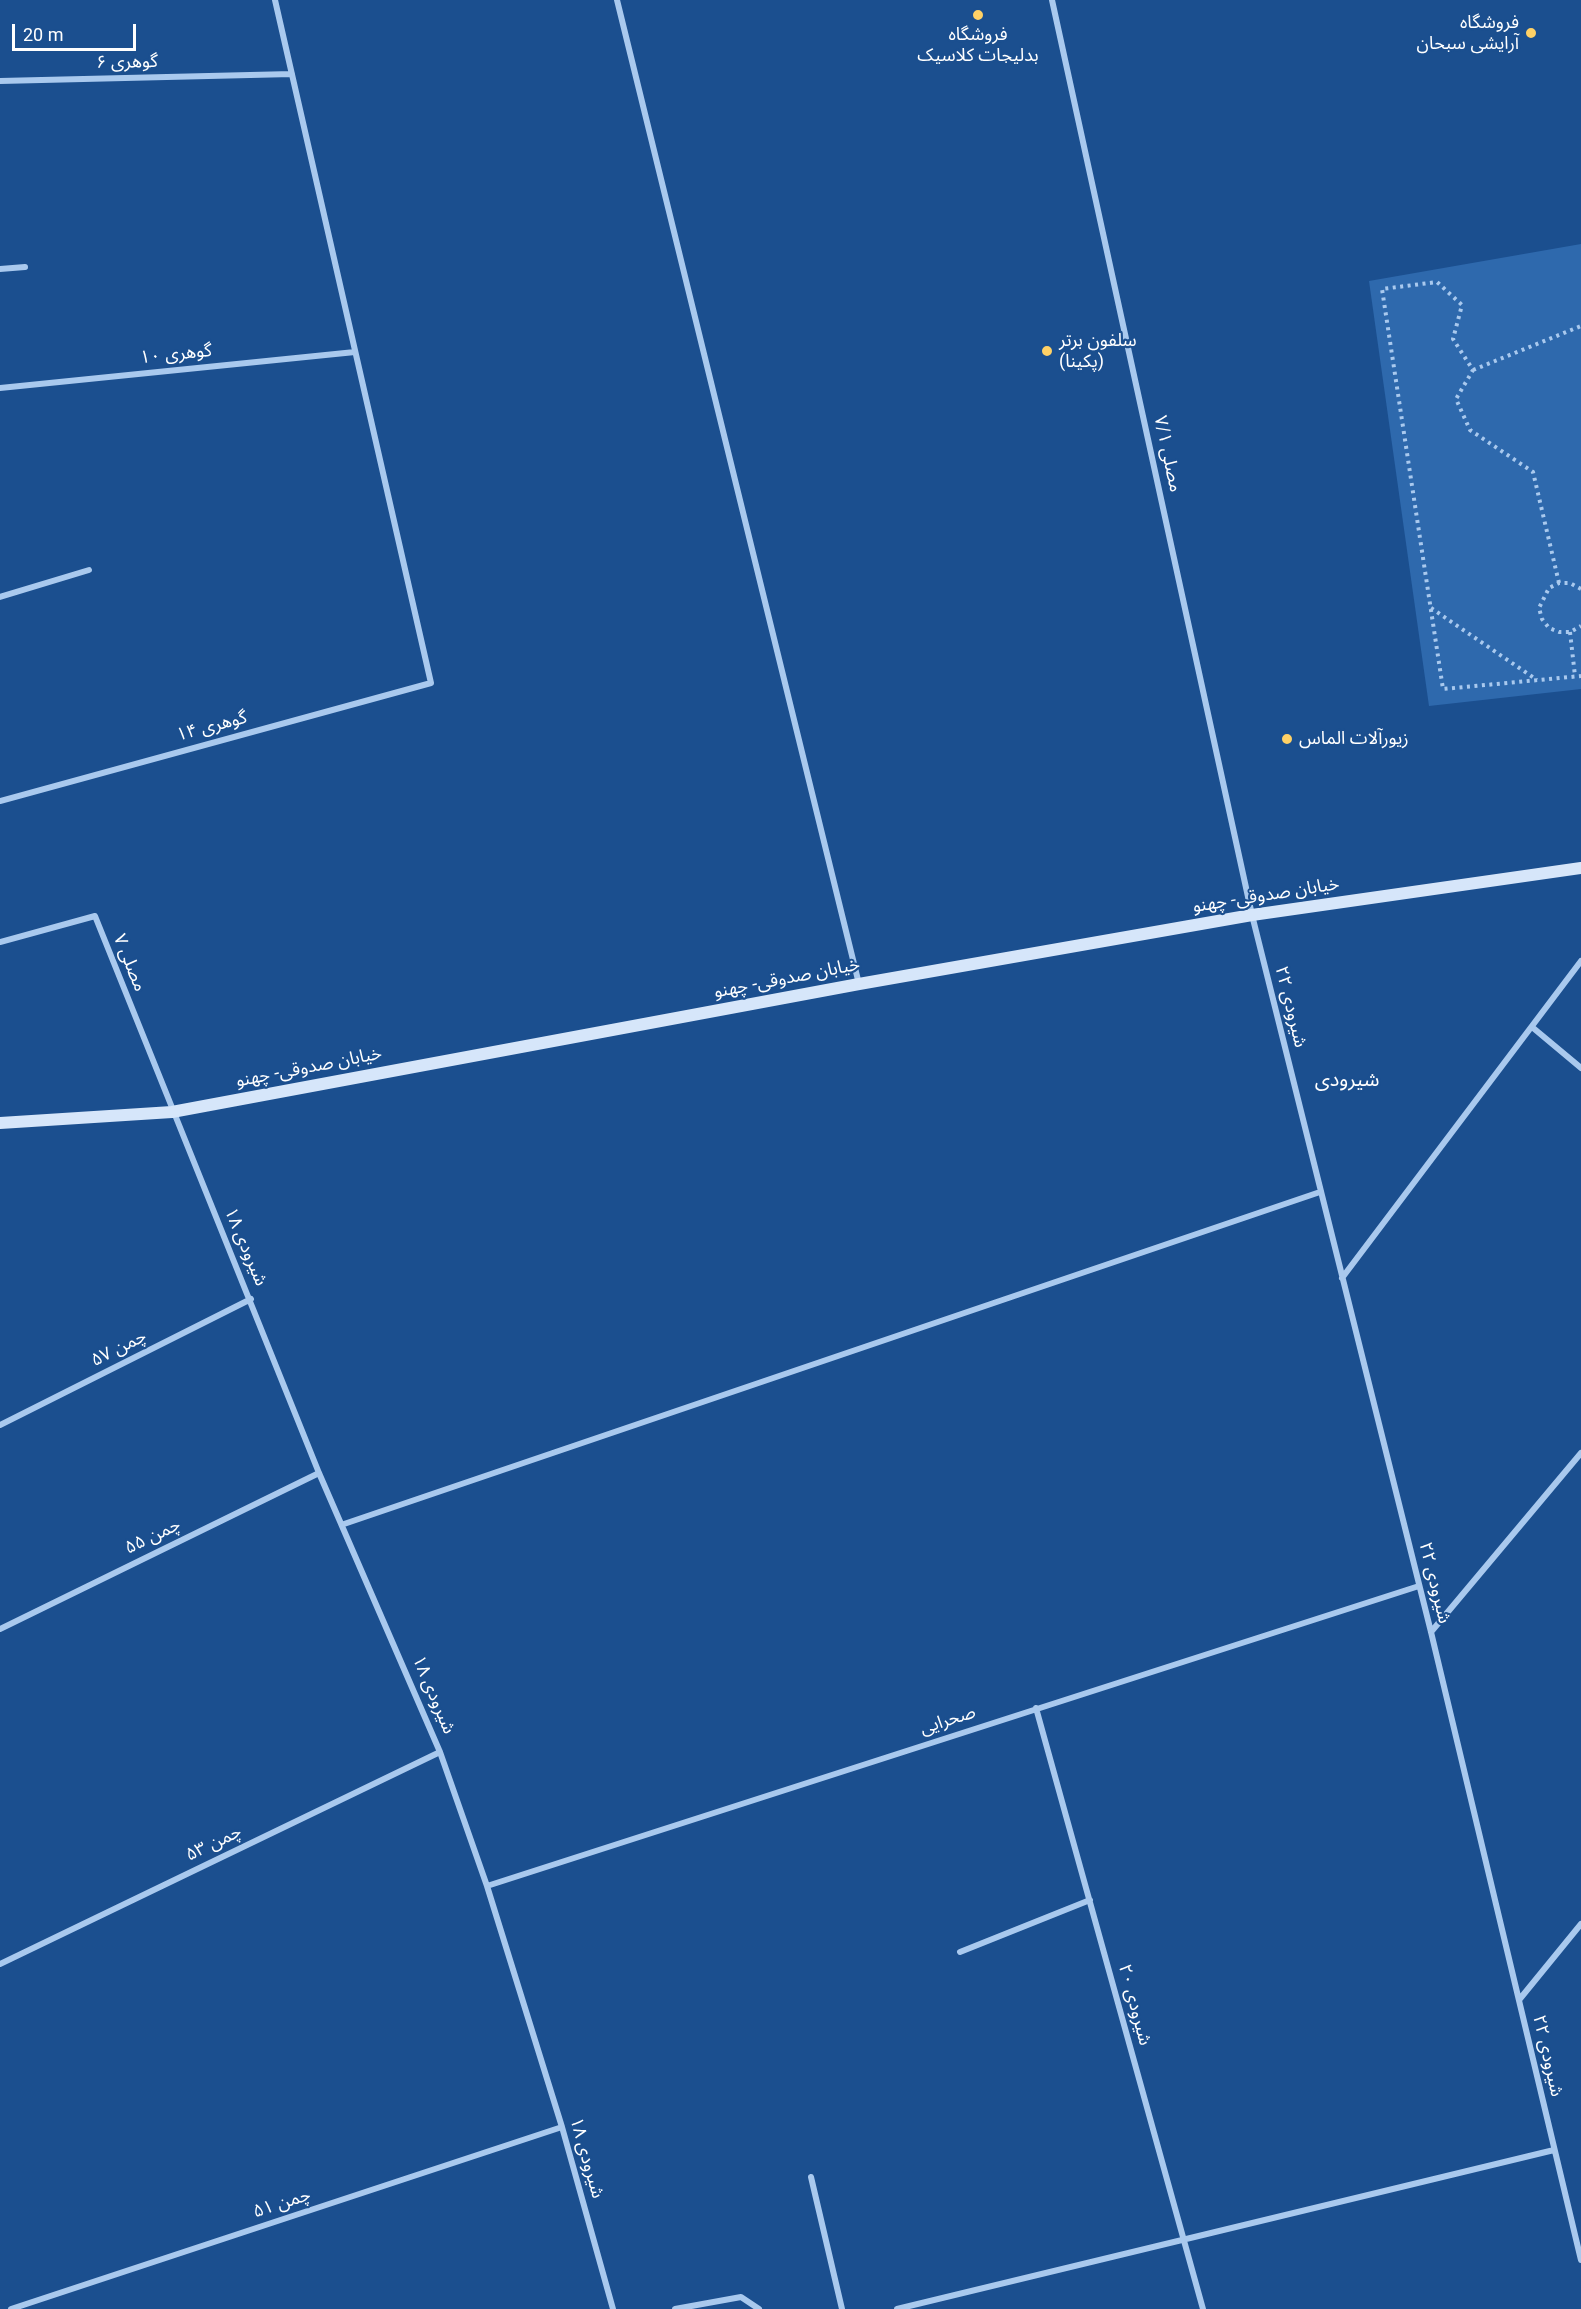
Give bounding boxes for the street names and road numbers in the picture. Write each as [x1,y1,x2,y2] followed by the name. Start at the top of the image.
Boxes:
[96,52,158,74] street label: گوهری ۶
[139,340,213,370] street label: گوهری ۱۰
[1148,414,1186,494] street label: مصلی ۷/۱
[174,707,250,747] street label: گوهری ۱۴
[1191,874,1341,918] street label: خیابان صدوقی- چهنو
[108,931,150,995] street label: مصلی ۷
[712,954,862,1004] street label: خیابان صدوقی- چهنو
[1269,964,1311,1050] street label: شیرودی ۲۲
[234,1043,384,1093] street label: خیابان صدوقی- چهنو
[219,1204,271,1290] street label: شیرودی ۱۸
[88,1326,150,1372] street label: چمن ۵۷
[122,1514,184,1560] street label: چمن ۵۵
[1413,1540,1455,1626] street label: شیرودی ۲۲
[407,1652,459,1738] street label: شیرودی ۱۸
[917,1702,979,1740] street label: صحرایی
[183,1821,245,1867] street label: چمن ۵۳
[1113,1962,1155,2048] street label: شیرودی ۲۰
[1527,2013,1567,2099] street label: شیرودی ۲۲
[564,2115,608,2201] street label: شیرودی ۱۸
[251,2185,313,2223] street label: چمن ۵۱

